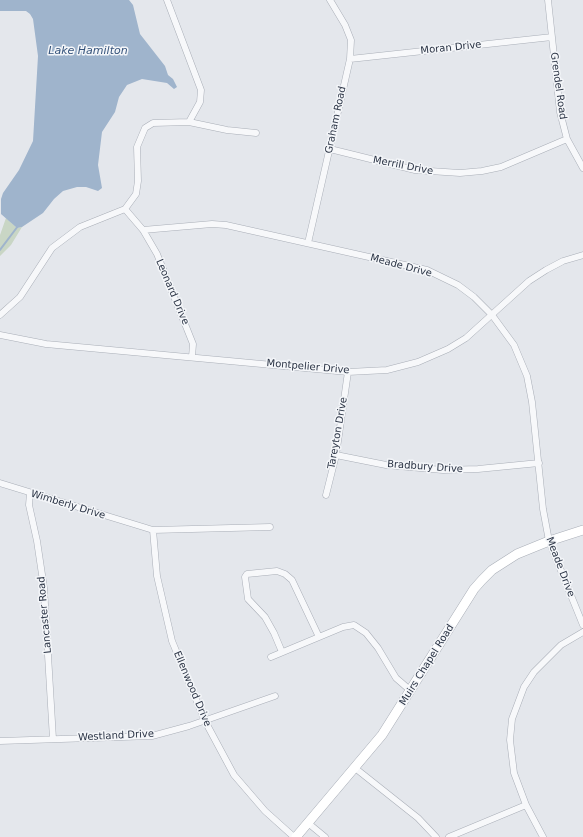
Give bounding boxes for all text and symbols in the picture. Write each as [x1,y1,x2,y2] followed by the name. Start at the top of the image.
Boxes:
[420,39,482,57] street label: Moran Drive
[48,44,128,58] water label: Lake Hamilton
[547,52,569,120] street label: Grendel Road
[323,85,349,155] street label: Graham Road
[372,154,434,178] street label: Merrill Drive
[369,252,433,280] street label: Meade Drive
[153,257,191,327] street label: Leonard Drive
[266,357,350,377] street label: Montpelier Drive
[326,396,350,470] street label: Tareyton Drive
[387,458,463,476] street label: Bradbury Drive
[29,488,107,522] street label: Wimberly Drive
[543,535,577,599] street label: Meade Drive
[36,576,54,654] street label: Lancaster Road
[397,622,457,708] street label: Muirs Chapel Road
[171,649,213,729] street label: Ellenwood Drive
[78,728,154,744] street label: Westland Drive

